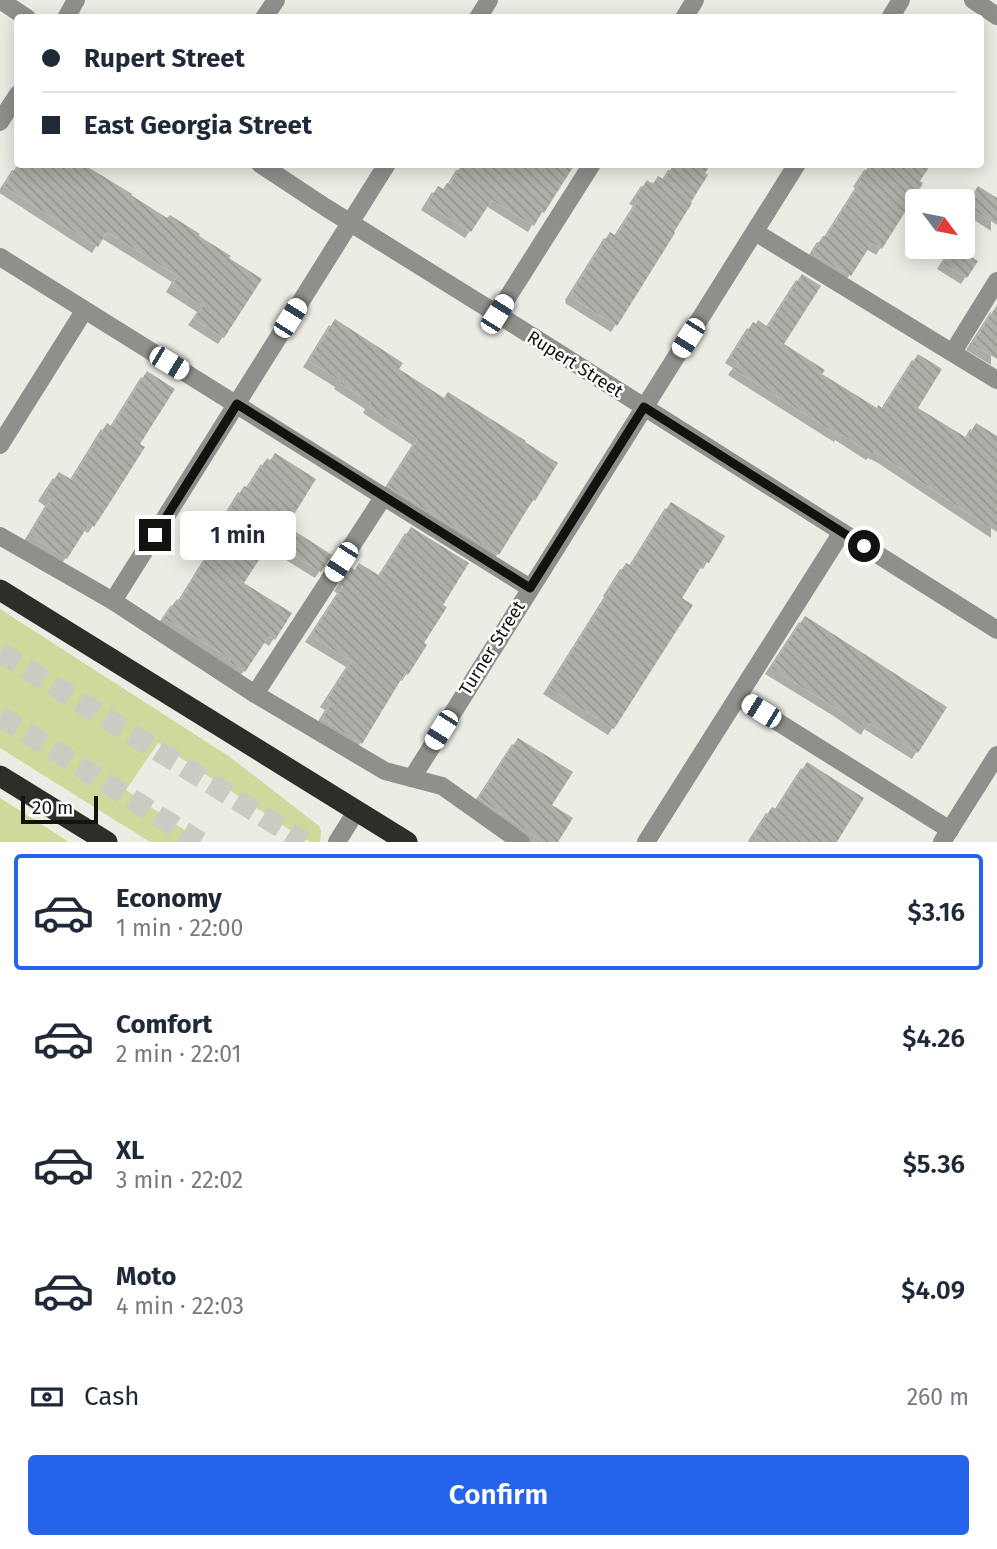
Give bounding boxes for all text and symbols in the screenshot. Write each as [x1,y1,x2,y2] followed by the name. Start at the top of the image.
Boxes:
[84,43,245,74] text: Rupert Street
[84,110,312,141] text: East Georgia Street
[905,189,975,259] north arrow
[905,189,975,259] map controls
[477,291,518,337] car
[270,295,311,341] car
[668,315,709,361] car
[523,326,627,402] street label: Rupert Street
[146,343,193,383] car
[180,510,295,560] callout: 1 min
[139,519,171,551] route end
[210,521,266,549] text: 1 min
[848,530,880,562] route start
[321,539,362,585] car
[454,596,530,699] street label: Turner Street
[738,691,785,731] car
[421,707,462,753] car
[21,793,98,825] scale bar
[32,796,73,819] text: 20 m
[32,881,95,944] icon: car
[116,883,222,914] text: Economy
[907,897,965,928] text: $3.16
[116,914,243,942] text: 1 min · 22:00
[32,1007,95,1070] icon: car
[116,1009,212,1040] text: Comfort
[902,1023,965,1054] text: $4.26
[116,1040,241,1068] text: 2 min · 22:01
[32,1133,95,1196] icon: car
[116,1135,144,1166] text: XL
[903,1149,965,1180] text: $5.36
[116,1166,243,1194] text: 3 min · 22:02
[32,1259,95,1322] icon: car
[116,1261,176,1292] text: Moto
[901,1275,965,1306] text: $4.09
[116,1292,244,1320] text: 4 min · 22:03
[28,1378,66,1416] icon: cash
[84,1381,140,1412] text: Cash
[907,1383,969,1411] text: 260 m
[28,1455,969,1535] button: Confirm

